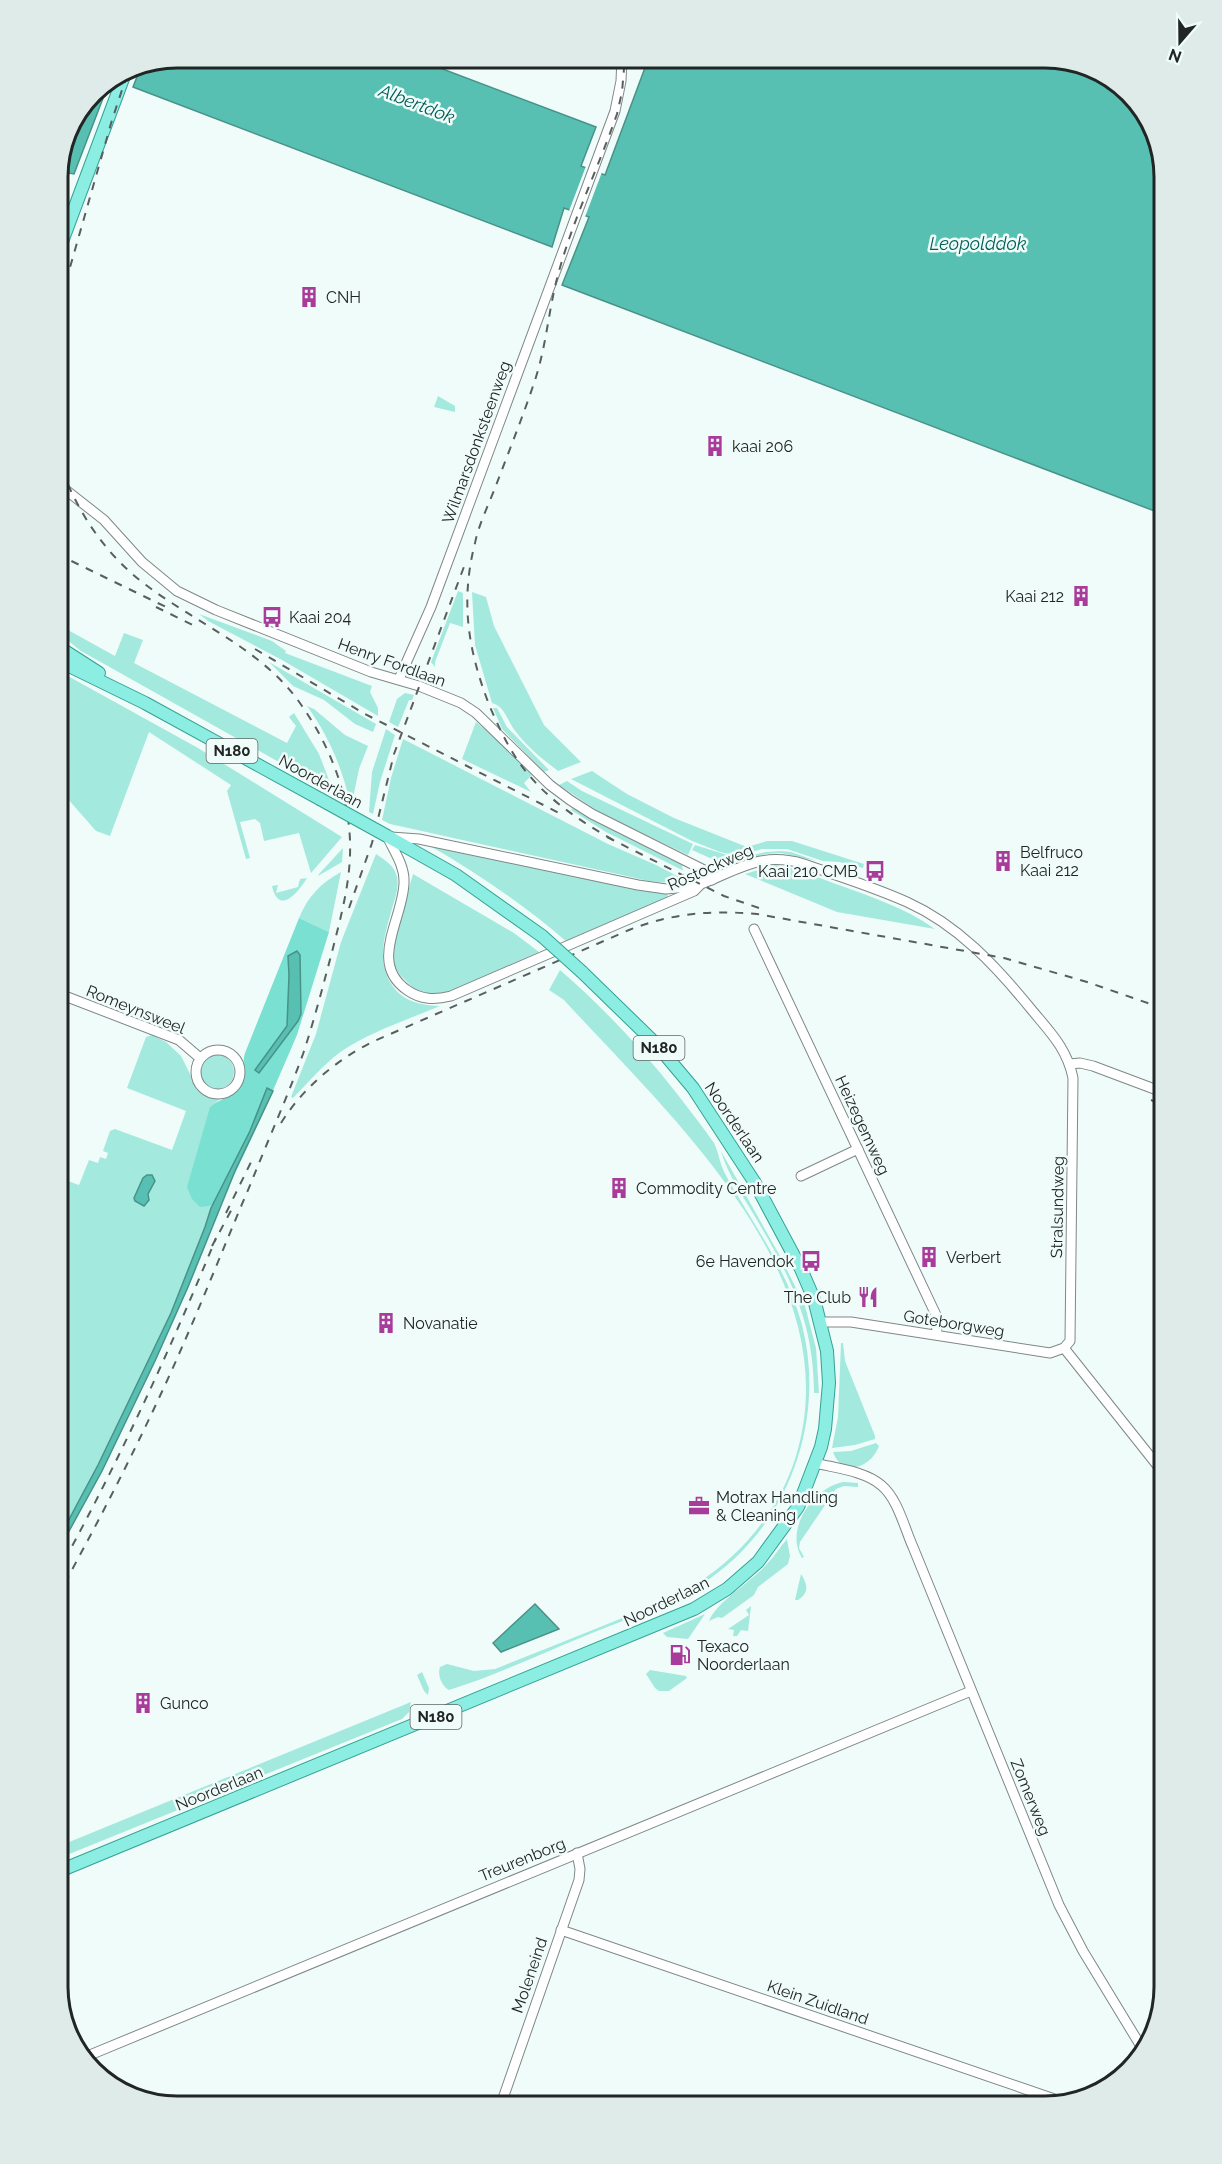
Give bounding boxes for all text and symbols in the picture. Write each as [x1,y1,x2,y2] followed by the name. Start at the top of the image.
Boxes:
[1150,12,1210,72] north arrow
[1166,45,1184,67] text: N
[376,79,458,128] water label: Albertdok
[930,233,1027,254] water label: Leopolddok
[297,285,321,309] building icon: CNH
[326,288,361,307] place label: CNH
[438,358,515,526] street label: Wilmarsdonksteenweg
[703,434,727,458] building icon: kaai 206
[732,437,793,456] place label: kaai 206
[1069,584,1093,608] building icon: Kaai 212
[1005,587,1064,606] place label: Kaai 212
[260,605,284,629] bus stop icon: Kaai 204
[289,608,351,627] place label: Kaai 204
[335,634,448,691] street label: Henry Fordlaan
[206,739,258,763] road number: N180
[276,751,366,812] street label: Noorderlaan
[665,840,756,895] street label: Rostockweg
[1020,843,1083,880] place label: Belfruco Kaai 212
[991,849,1015,873] building icon: Belfruco Kaai 212
[863,859,887,883] bus stop icon: Kaai 210 CMB
[758,862,858,881] place label: Kaai 210 CMB
[84,981,189,1038] street label: Romeynsweel
[634,1036,684,1060] road number: N180
[831,1073,894,1178] street label: Heizegemweg
[701,1079,768,1166] street label: Noorderlaan
[1047,1156,1068,1258] street label: Stralsundweg
[607,1176,631,1200] building icon: Commodity Centre
[636,1179,776,1198] place label: Commodity Centre
[917,1245,941,1269] building icon: Verbert
[946,1248,1002,1267] place label: Verbert
[799,1249,823,1273] bus stop icon: 6e Havendok
[696,1252,795,1271] place label: 6e Havendok
[856,1285,880,1309] restaurant icon: The Club
[784,1288,851,1307] place label: The Club
[902,1306,1006,1341] street label: Goteborgweg
[374,1311,398,1335] building icon: Novanatie
[403,1314,478,1333] place label: Novanatie
[716,1488,838,1525] place label: Motrax Handling & Cleaning
[687,1494,711,1518] office icon: Motrax Handling & Cleaning
[620,1573,712,1630] street label: Noorderlaan
[697,1637,790,1674] place label: Texaco Noorderlaan
[668,1643,692,1667] fuel station icon: Texaco Noorderlaan
[131,1691,155,1715] building icon: Gunco
[160,1694,209,1713] place label: Gunco
[410,1705,462,1729] road number: N180
[1007,1756,1055,1838] street label: Zomerweg
[173,1762,266,1815] street label: Noorderlaan
[476,1834,568,1885] street label: Treurenborg
[508,1935,551,2015] street label: Moleneind
[765,1976,871,2029] street label: Klein Zuidland

